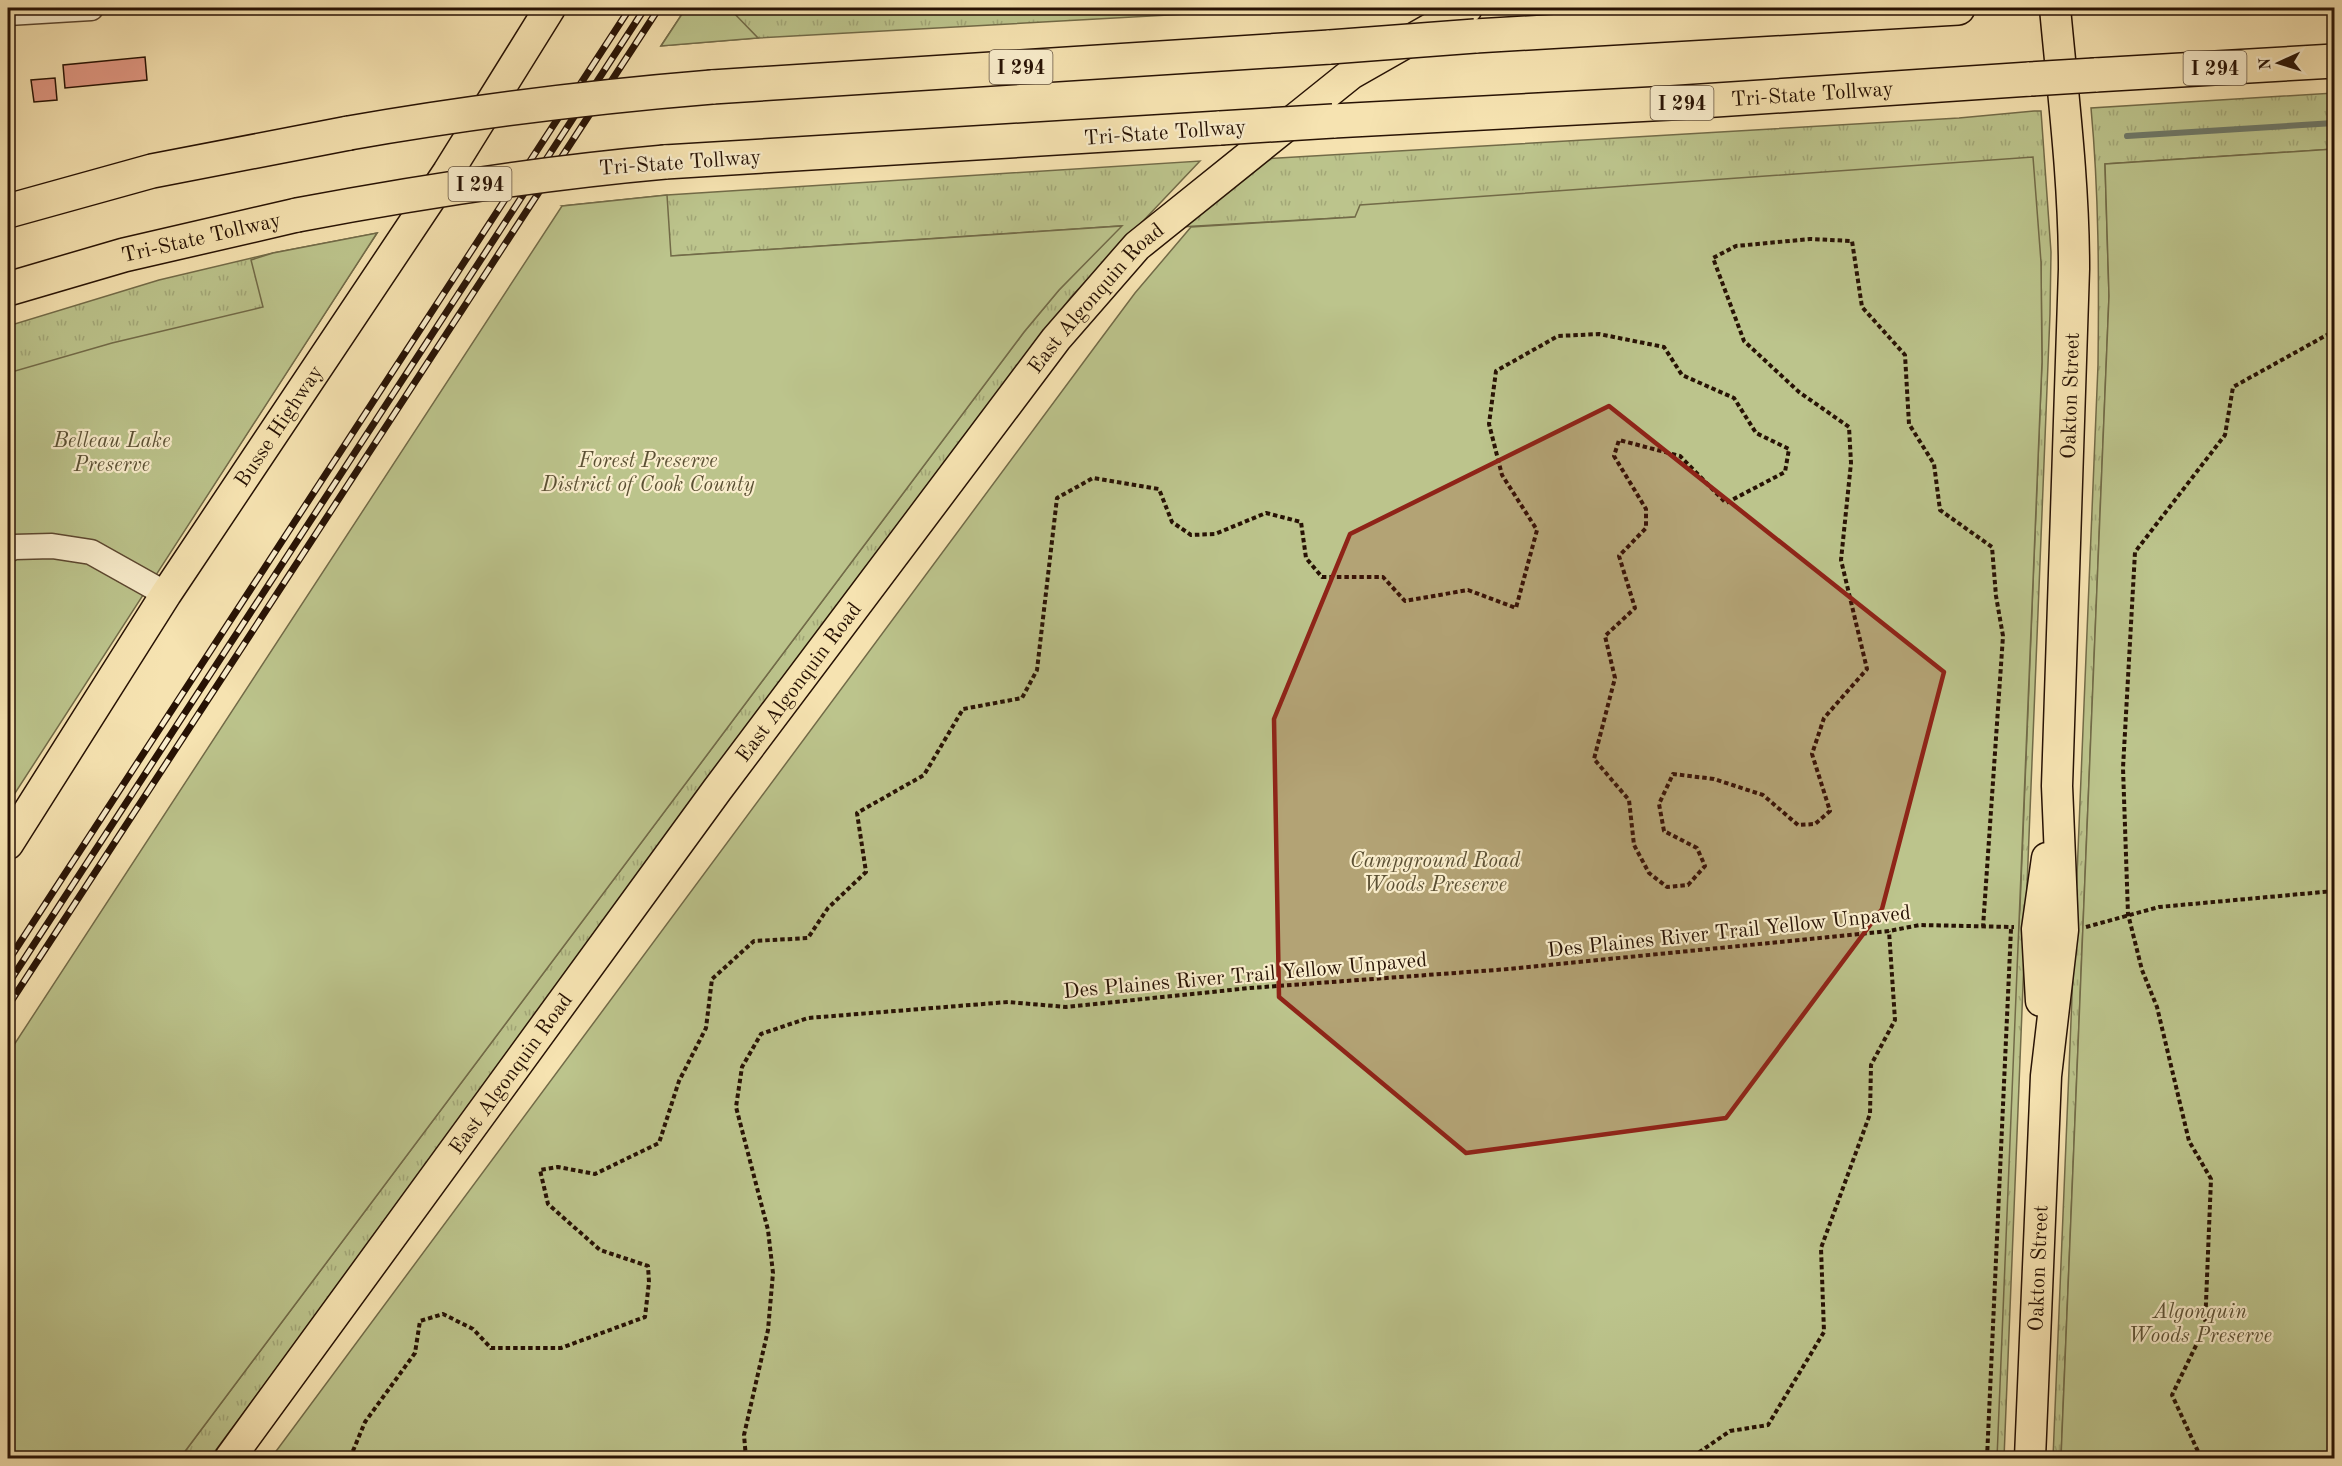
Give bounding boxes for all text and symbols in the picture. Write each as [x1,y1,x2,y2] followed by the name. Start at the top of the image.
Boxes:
[2249,33,2309,93] north arrow
[990,50,1052,84] road number: I 294
[2184,51,2246,85] road number: I 294
[2258,56,2274,71] text: N
[1730,79,1894,111] street label: Tri-State Tollway
[1650,86,1714,120] road number: I 294
[1083,117,1247,150] street label: Tri-State Tollway
[598,147,762,180] street label: Tri-State Tollway
[448,167,512,201] road number: I 294
[120,210,283,267] street label: Tri-State Tollway
[1025,220,1168,378] street label: East Algonquin Road
[2059,332,2084,459] street label: Oakton Street
[232,362,328,491] street label: Busse Highway
[52,431,171,476] park label: Belleau Lake Preserve
[540,451,755,496] park label: Forest Preserve District of Cook County
[733,599,866,766] street label: East Algonquin Road
[1350,851,1521,896] park label: Campground Road Woods Preserve
[1546,903,1912,962] street label: Des Plaines River Trail Yellow Unpaved
[1062,950,1428,1003] street label: Des Plaines River Trail Yellow Unpaved
[446,990,577,1159] street label: East Algonquin Road
[2026,1204,2053,1332] street label: Oakton Street
[2128,1302,2272,1347] park label: Algonquin Woods Preserve

